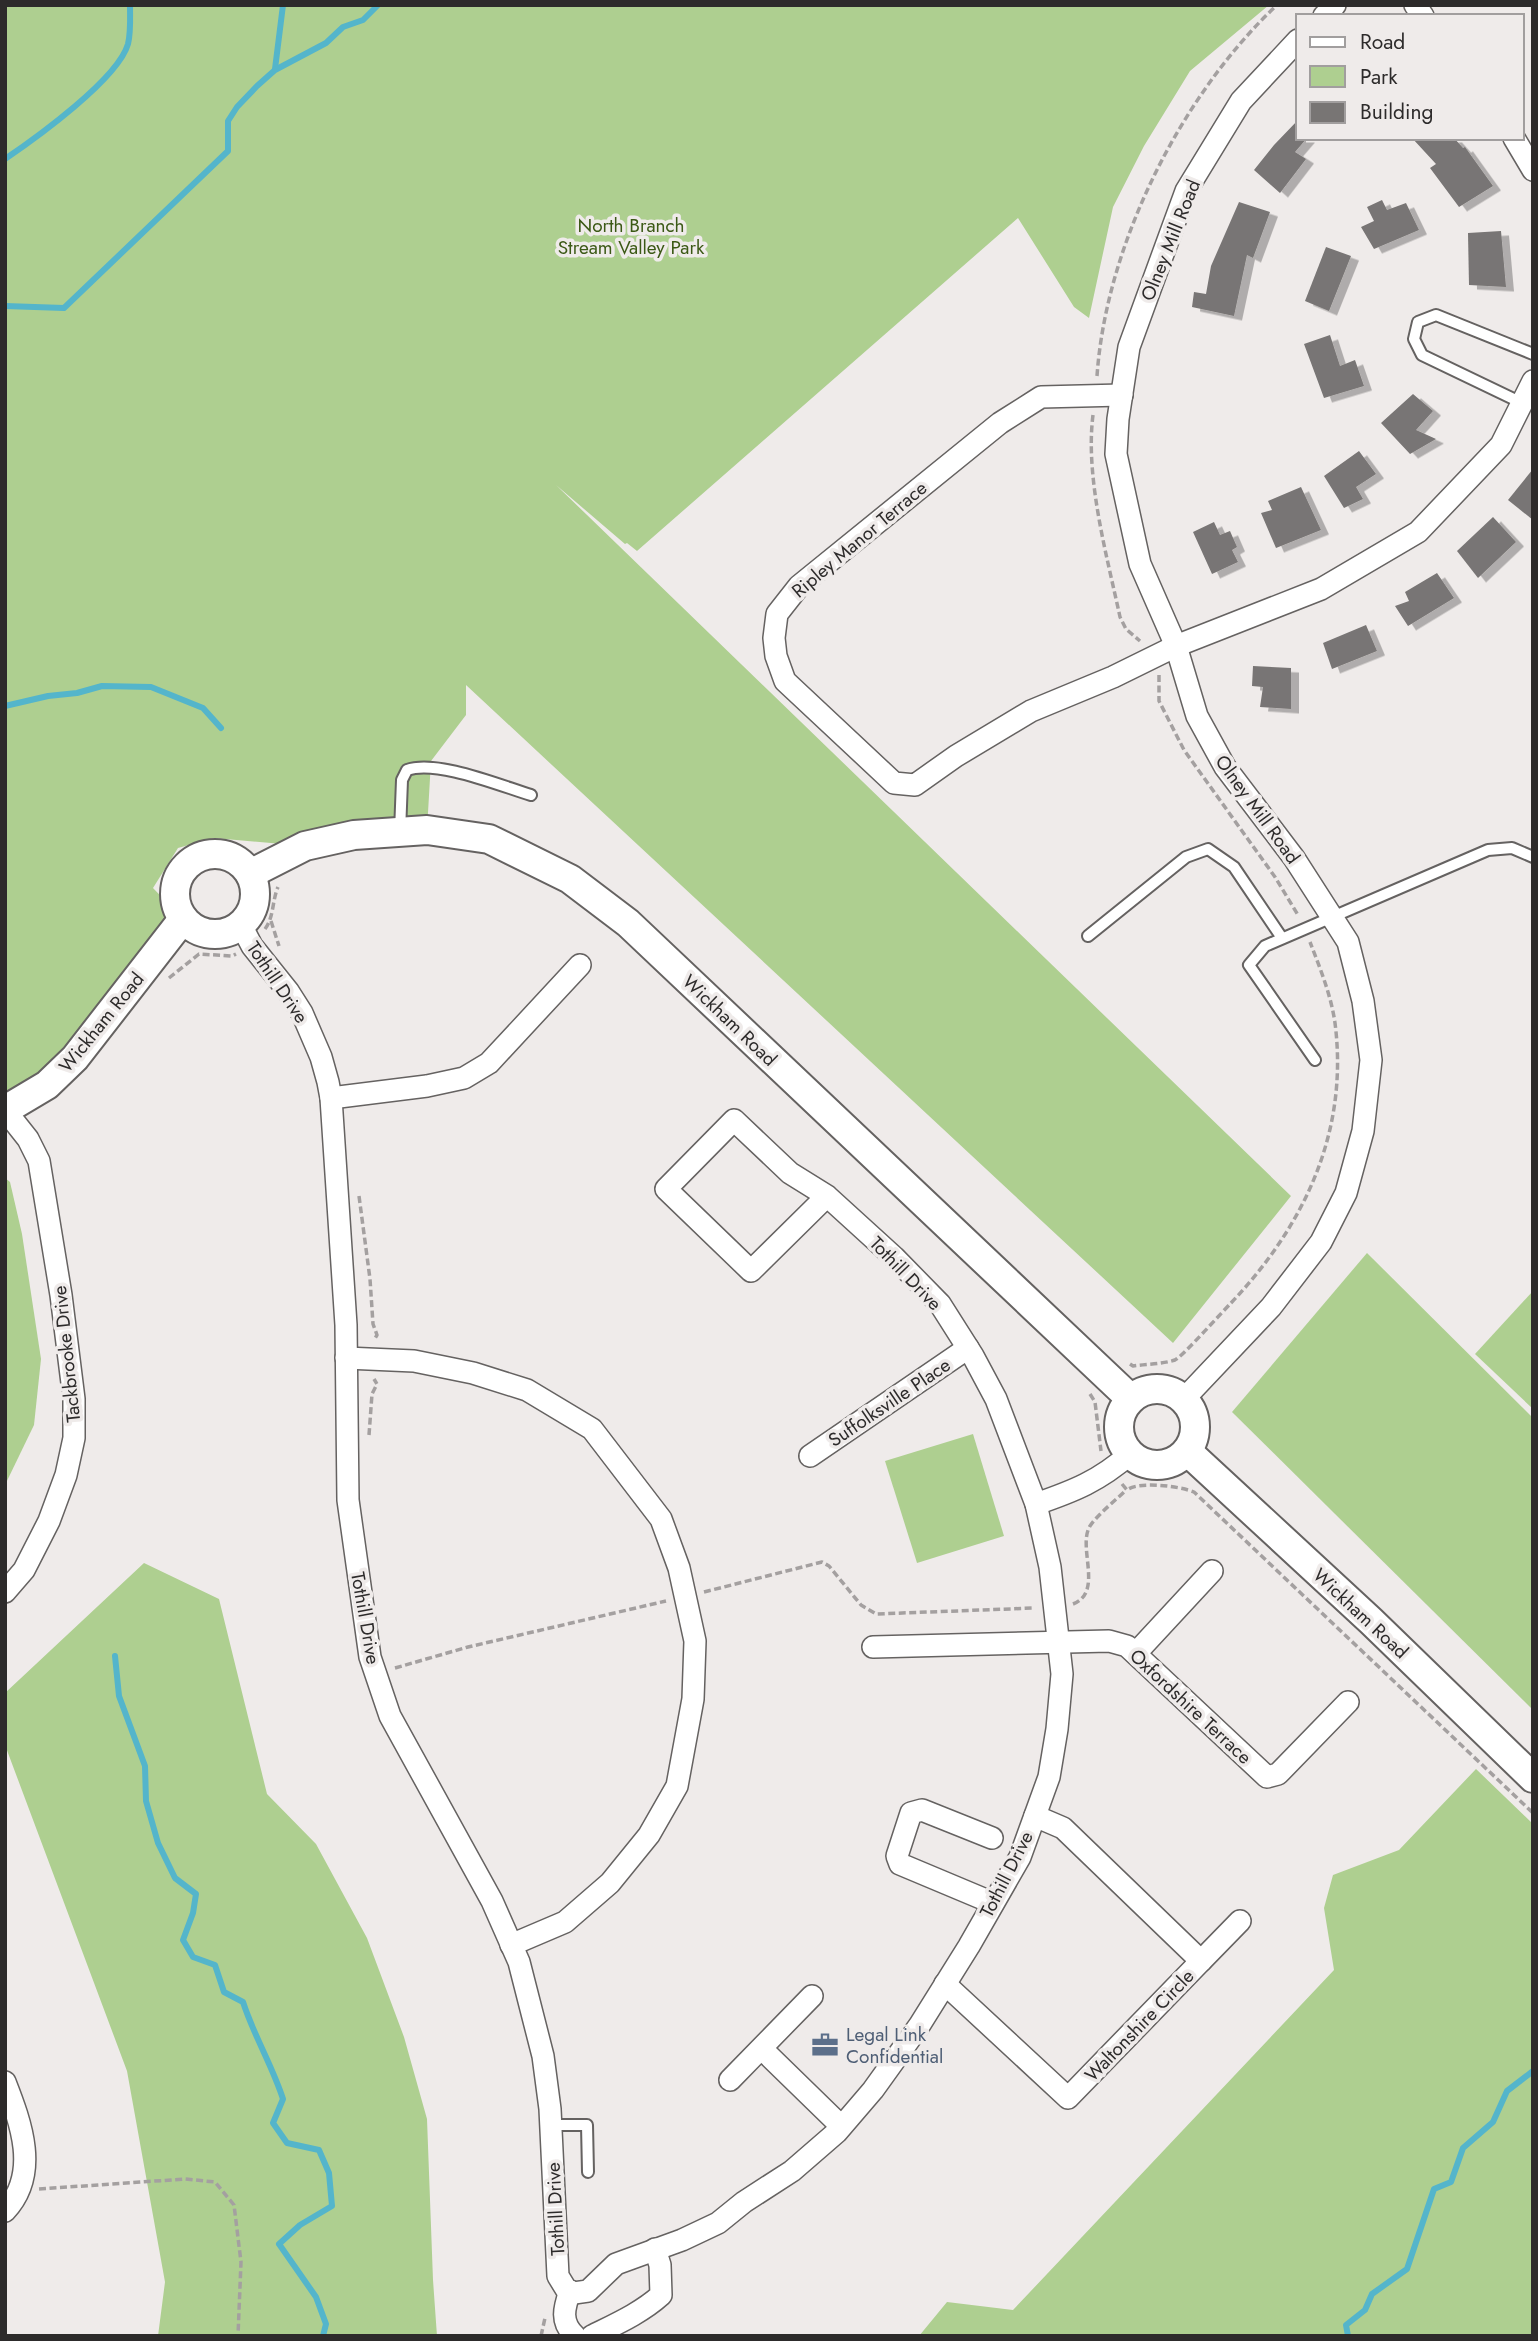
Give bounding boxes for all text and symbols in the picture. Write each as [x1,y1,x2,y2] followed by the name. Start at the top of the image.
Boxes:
[1296,14,1524,140] legend
[1360,27,1405,57] text: Road
[1360,62,1398,92] text: Park
[1360,97,1433,127] text: Building
[1134,175,1207,305] street label: Olney Mill Road
[558,212,705,261] park label: North Branch Stream Valley Park
[786,475,933,604] street label: Ripley Manor Terrace
[1209,749,1306,869] street label: Olney Mill Road
[240,936,315,1029] street label: Tothill Drive
[53,966,150,1078] street label: Wickham Road
[676,968,783,1072] street label: Wickham Road
[863,1230,948,1316] street label: Tothill Drive
[46,1284,87,1424] street label: Tackbrooke Drive
[823,1351,956,1453] street label: Suffolksville Place
[1307,1562,1414,1665] street label: Wickham Road
[344,1570,387,1667] street label: Tothill Drive
[1124,1643,1258,1770] street label: Oxfordshire Terrace
[973,1826,1040,1922] street label: Tothill Drive
[1079,1963,1200,2088] street label: Waltonshire Circle
[846,2021,943,2070] place label: Legal Link Confidential
[810,2030,840,2060] office icon: Legal Link Confidential
[540,2161,571,2256] street label: Tothill Drive

